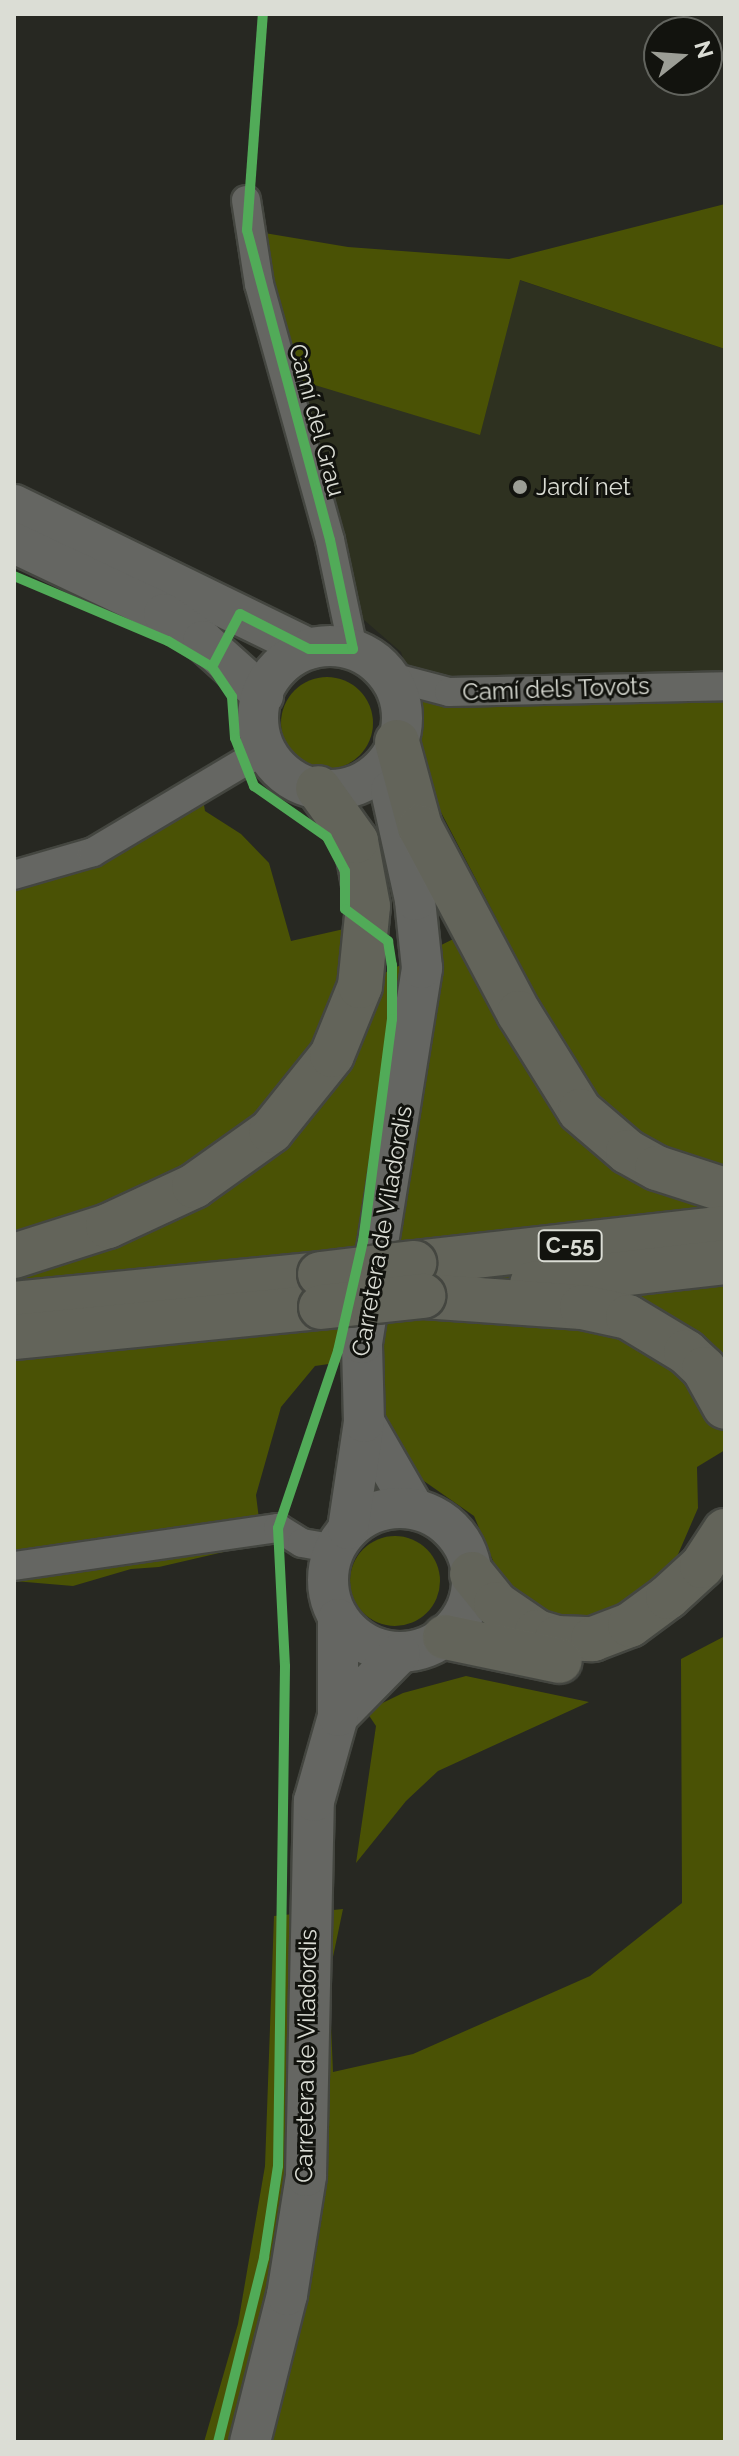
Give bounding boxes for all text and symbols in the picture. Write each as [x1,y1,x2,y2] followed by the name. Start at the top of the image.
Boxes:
[643,16,723,96] north arrow
[689,38,719,61] text: N
[283,340,351,500] street label: Camí del Grau
[536,473,631,501] place label: Jardí net
[511,478,529,496] marker: Jardí net
[462,671,650,707] street label: Camí dels Tovots
[346,1103,418,1359] street label: Carretera de Viladordis
[536,1228,604,1264] road number: C-55
[289,1928,323,2184] street label: Carretera de Viladordis

